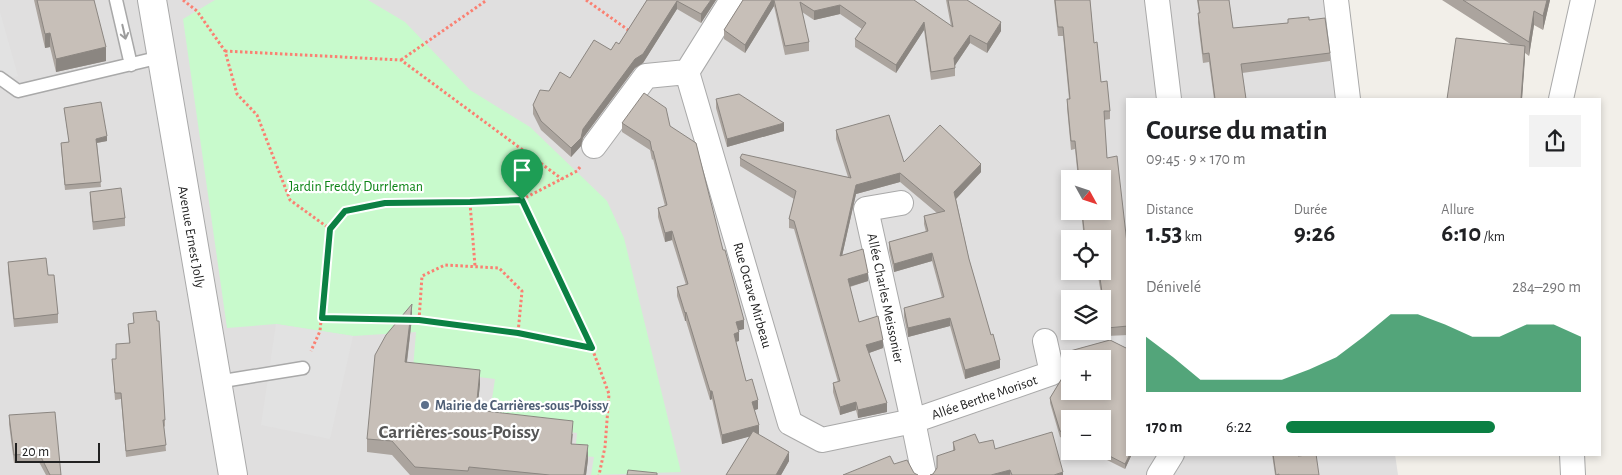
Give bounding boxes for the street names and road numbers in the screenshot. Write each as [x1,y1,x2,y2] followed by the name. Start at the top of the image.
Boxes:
[175,185,207,289] street label: Avenue Ernest Jolly
[864,232,906,365] street label: Allée Charles Meissonier
[730,241,774,350] street label: Rue Octave Mirbeau
[930,373,1040,423] street label: Allée Berthe Morisot

